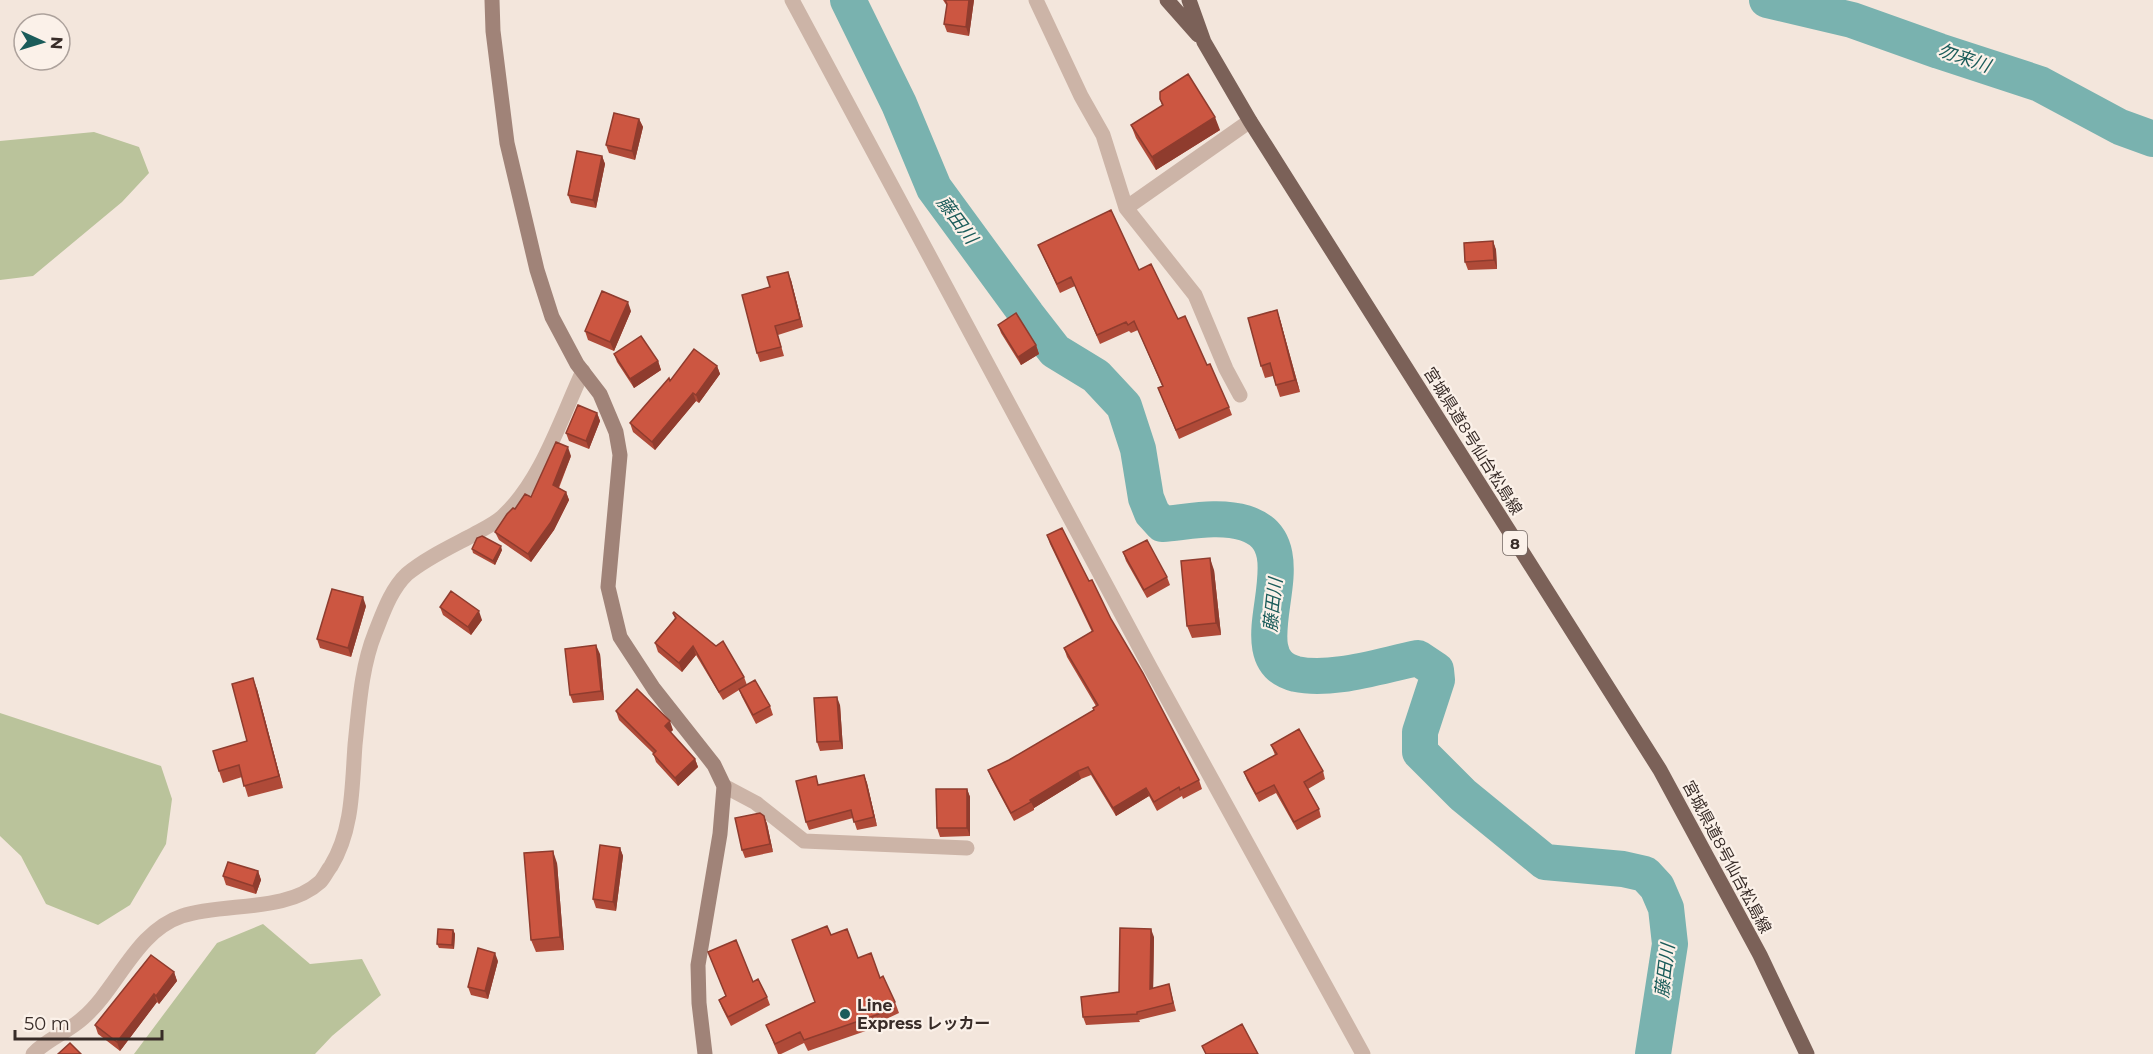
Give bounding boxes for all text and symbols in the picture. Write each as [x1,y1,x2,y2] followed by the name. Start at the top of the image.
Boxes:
[12,12,72,72] north arrow
[47,36,66,50] text: N
[1935,39,1995,78] water label: 勿来川
[932,192,983,250] water label: 藤田川
[1420,364,1526,518] street label: 宮城県道8号仙台松島線
[1503,531,1527,555] road number: 8
[1259,575,1287,633] water label: 藤田川
[1679,777,1775,937] street label: 宮城県道8号仙台松島線
[1651,941,1679,999] water label: 藤田川
[857,996,991,1033] place label: Line Express レッカー
[15,1003,162,1041] scale bar
[838,1007,852,1021] marker: Line Express レッカー
[24,1013,70,1035] text: 50 m

